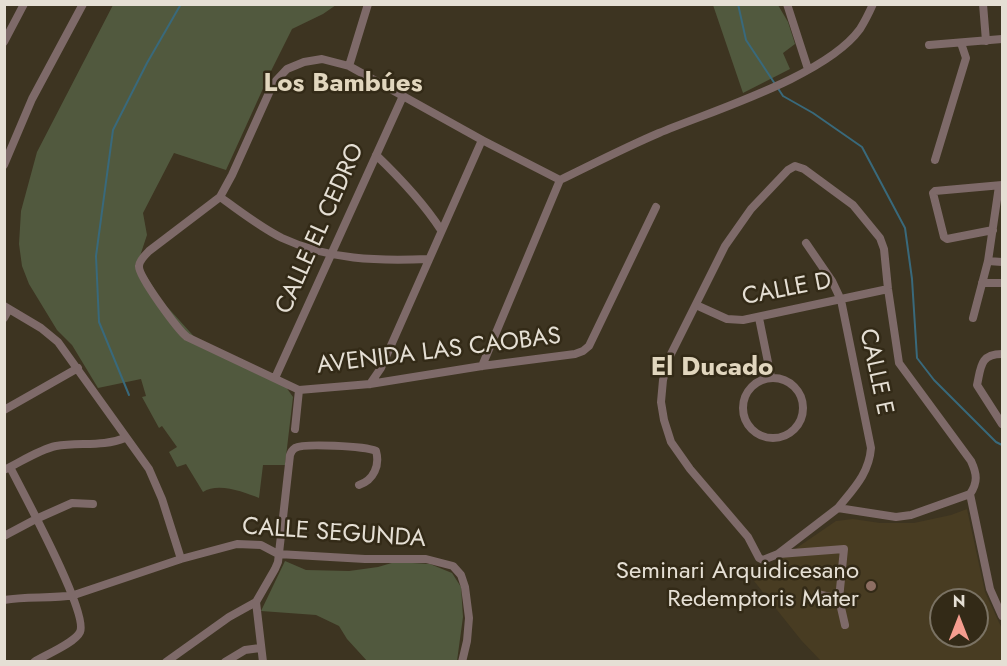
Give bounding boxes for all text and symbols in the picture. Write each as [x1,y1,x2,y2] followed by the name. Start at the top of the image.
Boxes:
[263,69,423,101] district label: Los Bambúes
[271,139,371,319] street label: CALLE EL CEDRO
[740,267,834,313] street label: CALLE D
[315,323,563,381] street label: AVENIDA LAS CAOBAS
[852,326,898,418] street label: CALLE E
[651,353,773,385] district label: El Ducado
[241,513,427,555] street label: CALLE SEGUNDA
[616,558,859,614] place label: Seminari Arquidicesano Redemptoris Mater
[864,579,878,593] marker: Seminari Arquidicesano Redemptoris Mater
[929,588,989,648] north arrow
[953,590,965,613] text: N

